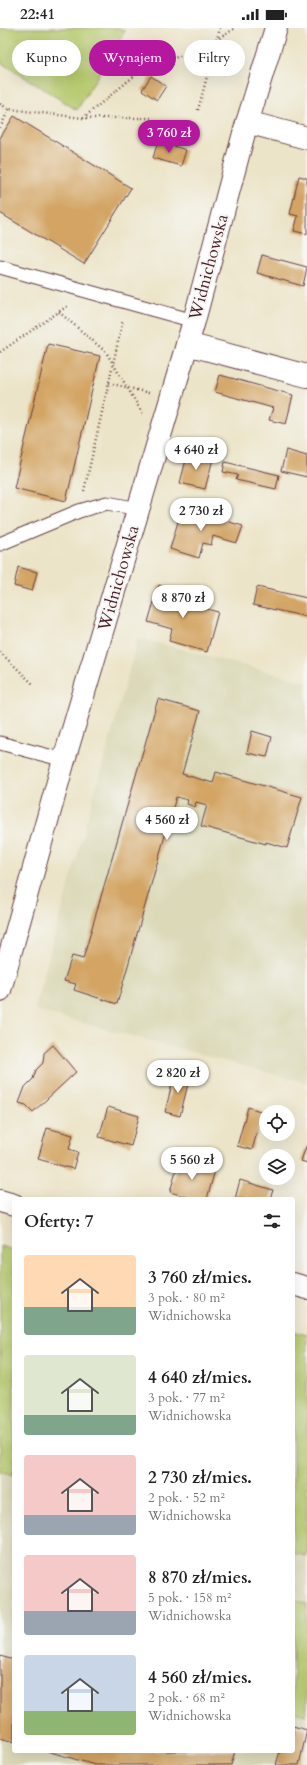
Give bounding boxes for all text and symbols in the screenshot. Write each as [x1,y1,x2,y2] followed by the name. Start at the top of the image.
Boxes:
[20,4,55,24] text: 22:41
[12,40,81,76] chip: Kupno
[89,40,176,76] chip: Wynajem
[184,40,245,76] chip: Filtry
[128,120,210,154] pin: 3 760 zł
[147,124,191,142] text: 3 760 zł
[183,211,234,324] street label: Widnichowska
[155,437,237,471] pin: 4 640 zł
[174,441,218,459] text: 4 640 zł
[160,498,242,532] pin: 2 730 zł
[179,502,223,520] text: 2 730 zł
[92,522,145,635] street label: Widnichowska
[142,585,224,619] pin: 8 870 zł
[161,589,205,607] text: 8 870 zł
[126,807,208,841] pin: 4 560 zł
[145,811,189,829] text: 4 560 zł
[137,1060,219,1094] pin: 2 820 zł
[156,1064,200,1082] text: 2 820 zł
[259,1105,295,1185] map controls
[259,1105,295,1141] button: locate
[151,1147,233,1181] pin: 5 560 zł
[259,1149,295,1185] button: layers
[170,1151,214,1169] text: 5 560 zł
[24,1210,93,1233] text: Oferty: 7
[261,1210,283,1232] icon: filters
[148,1266,252,1289] text: 3 760 zł/mies.
[56,1271,104,1319] icon: home
[148,1289,225,1307] text: 3 pok. · 80 m²
[148,1307,231,1325] text: Widnichowska
[148,1366,252,1389] text: 4 640 zł/mies.
[56,1371,104,1419] icon: home
[148,1389,225,1407] text: 3 pok. · 77 m²
[148,1407,231,1425] text: Widnichowska
[148,1466,252,1489] text: 2 730 zł/mies.
[56,1471,104,1519] icon: home
[148,1489,225,1507] text: 2 pok. · 52 m²
[148,1507,231,1525] text: Widnichowska
[148,1566,252,1589] text: 8 870 zł/mies.
[56,1571,104,1619] icon: home
[148,1589,231,1607] text: 5 pok. · 158 m²
[148,1607,231,1625] text: Widnichowska
[148,1666,252,1689] text: 4 560 zł/mies.
[56,1671,104,1719] icon: home
[148,1689,225,1707] text: 2 pok. · 68 m²
[148,1707,231,1725] text: Widnichowska

